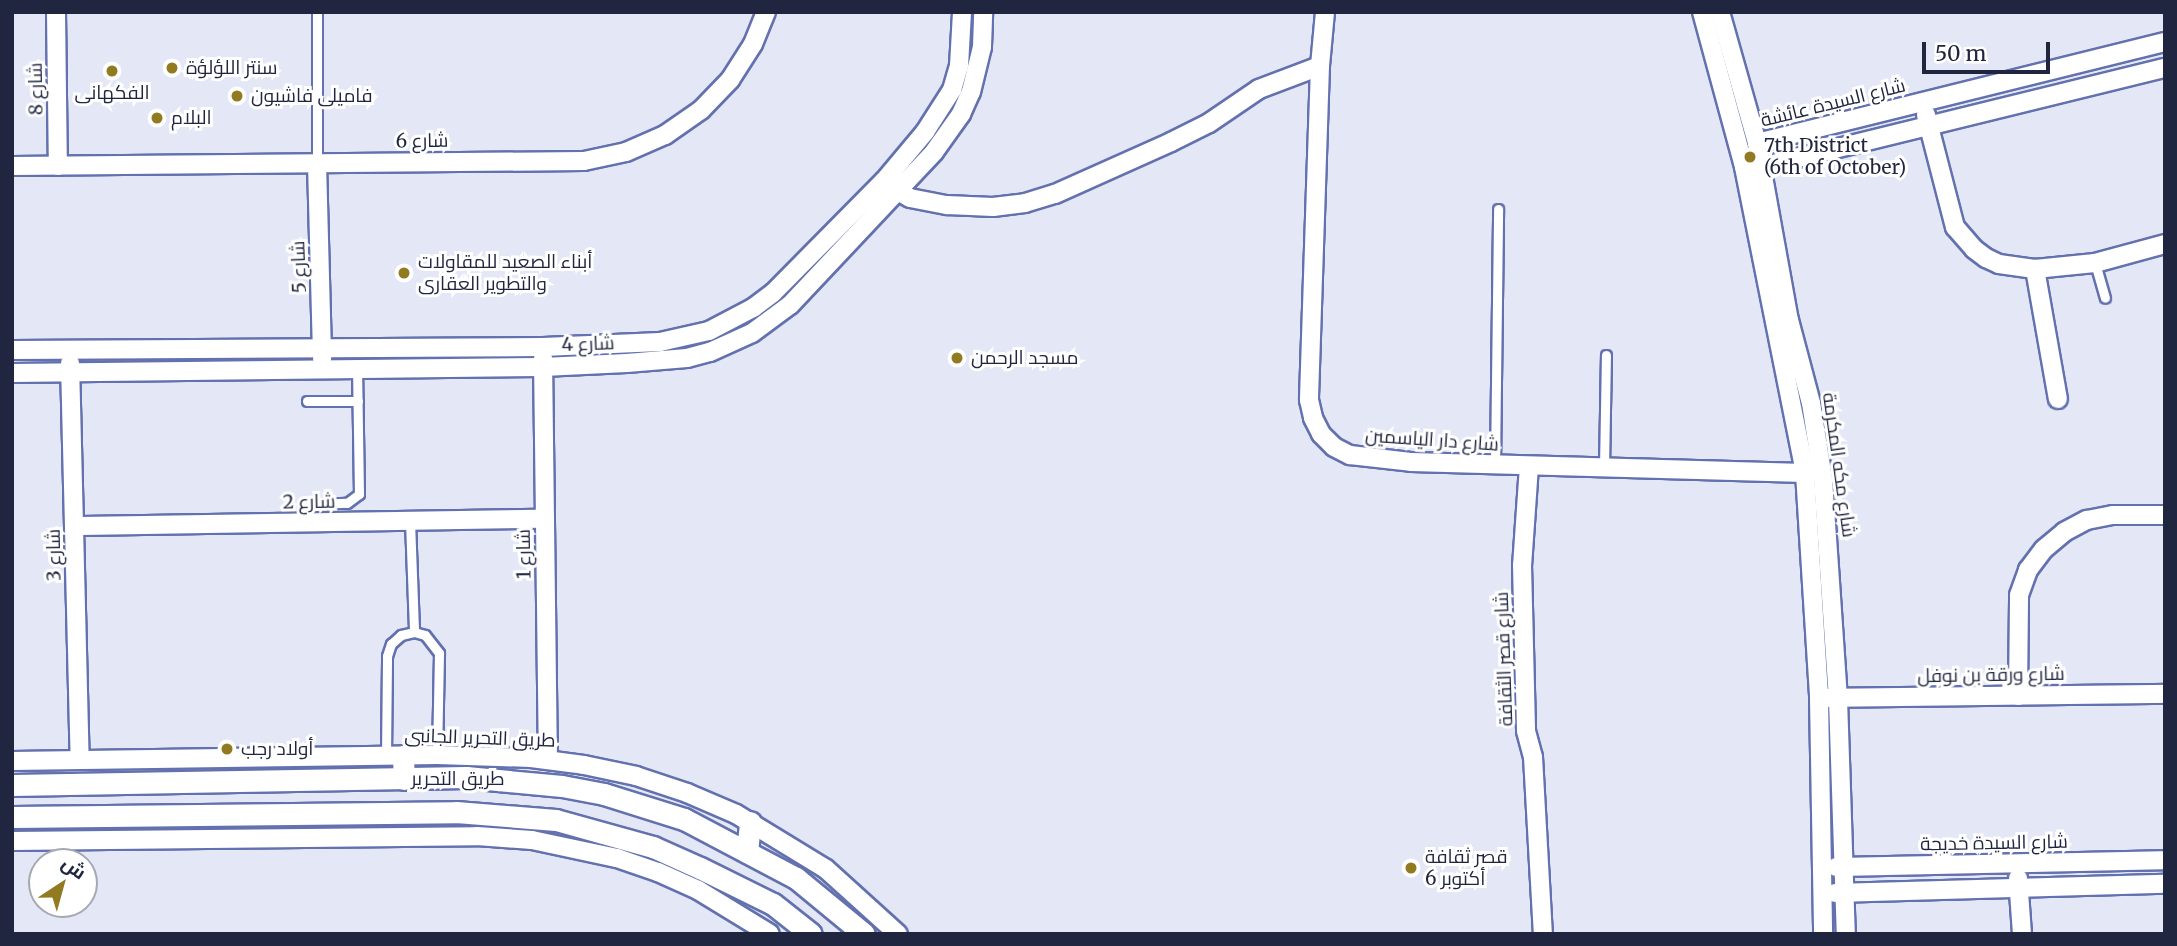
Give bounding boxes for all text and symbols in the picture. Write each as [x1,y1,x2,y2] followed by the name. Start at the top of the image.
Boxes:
[1925,28,2053,72] scale bar
[1935,40,1986,67] text: 50 m
[186,57,278,79] place label: سنتر اللؤلؤة
[164,60,180,76] marker: سنتر اللؤلؤة
[24,62,48,116] street label: شارع 8
[104,63,120,79] marker: الفكهانى
[1758,74,1908,132] street label: شارع السيدة عائشة
[75,82,149,104] place label: الفكهانى
[251,85,372,107] place label: فاميلى فاشيون
[229,88,245,104] marker: فاميلى فاشيون
[171,107,212,129] place label: البلام
[149,110,165,126] marker: البلام
[395,129,449,153] street label: شارع 6
[1764,135,1906,179] place label: 7th District (6th of October)
[1742,149,1758,165] marker: 7th District (6th of October)
[287,240,311,294] street label: شارع 5
[418,251,592,295] place label: أبناء الصعيد للمقاولات والتطوير العقارى
[396,265,412,281] marker: أبناء الصعيد للمقاولات والتطوير العقارى
[561,332,615,356] street label: شارع 4
[971,347,1078,369] place label: مسجد الرحمن
[949,350,965,366] marker: مسجد الرحمن
[1818,391,1860,539] street label: شارع مكه المكرمة
[1364,424,1500,456] street label: شارع دار الياسمين
[283,490,335,514] street label: شارع 2
[42,529,66,581] street label: شارع 3
[512,529,536,579] street label: شارع 1
[1490,591,1518,727] street label: شارع قصر الثقافة
[1917,662,2065,688] street label: شارع ورقة بن نوفل
[404,724,556,752] street label: طريق التحرير الجانبى
[241,738,313,760] place label: أولاد رجب
[219,741,235,757] marker: أولاد رجب
[411,768,505,790] street label: طريق التحرير
[1920,830,2068,856] street label: شارع السيدة خديجة
[1425,846,1508,890] place label: قصر ثقافة 6 أكتوبر
[28,848,98,918] north arrow
[57,851,91,885] text: ش
[1403,860,1419,876] marker: قصر ثقافة 6 أكتوبر

